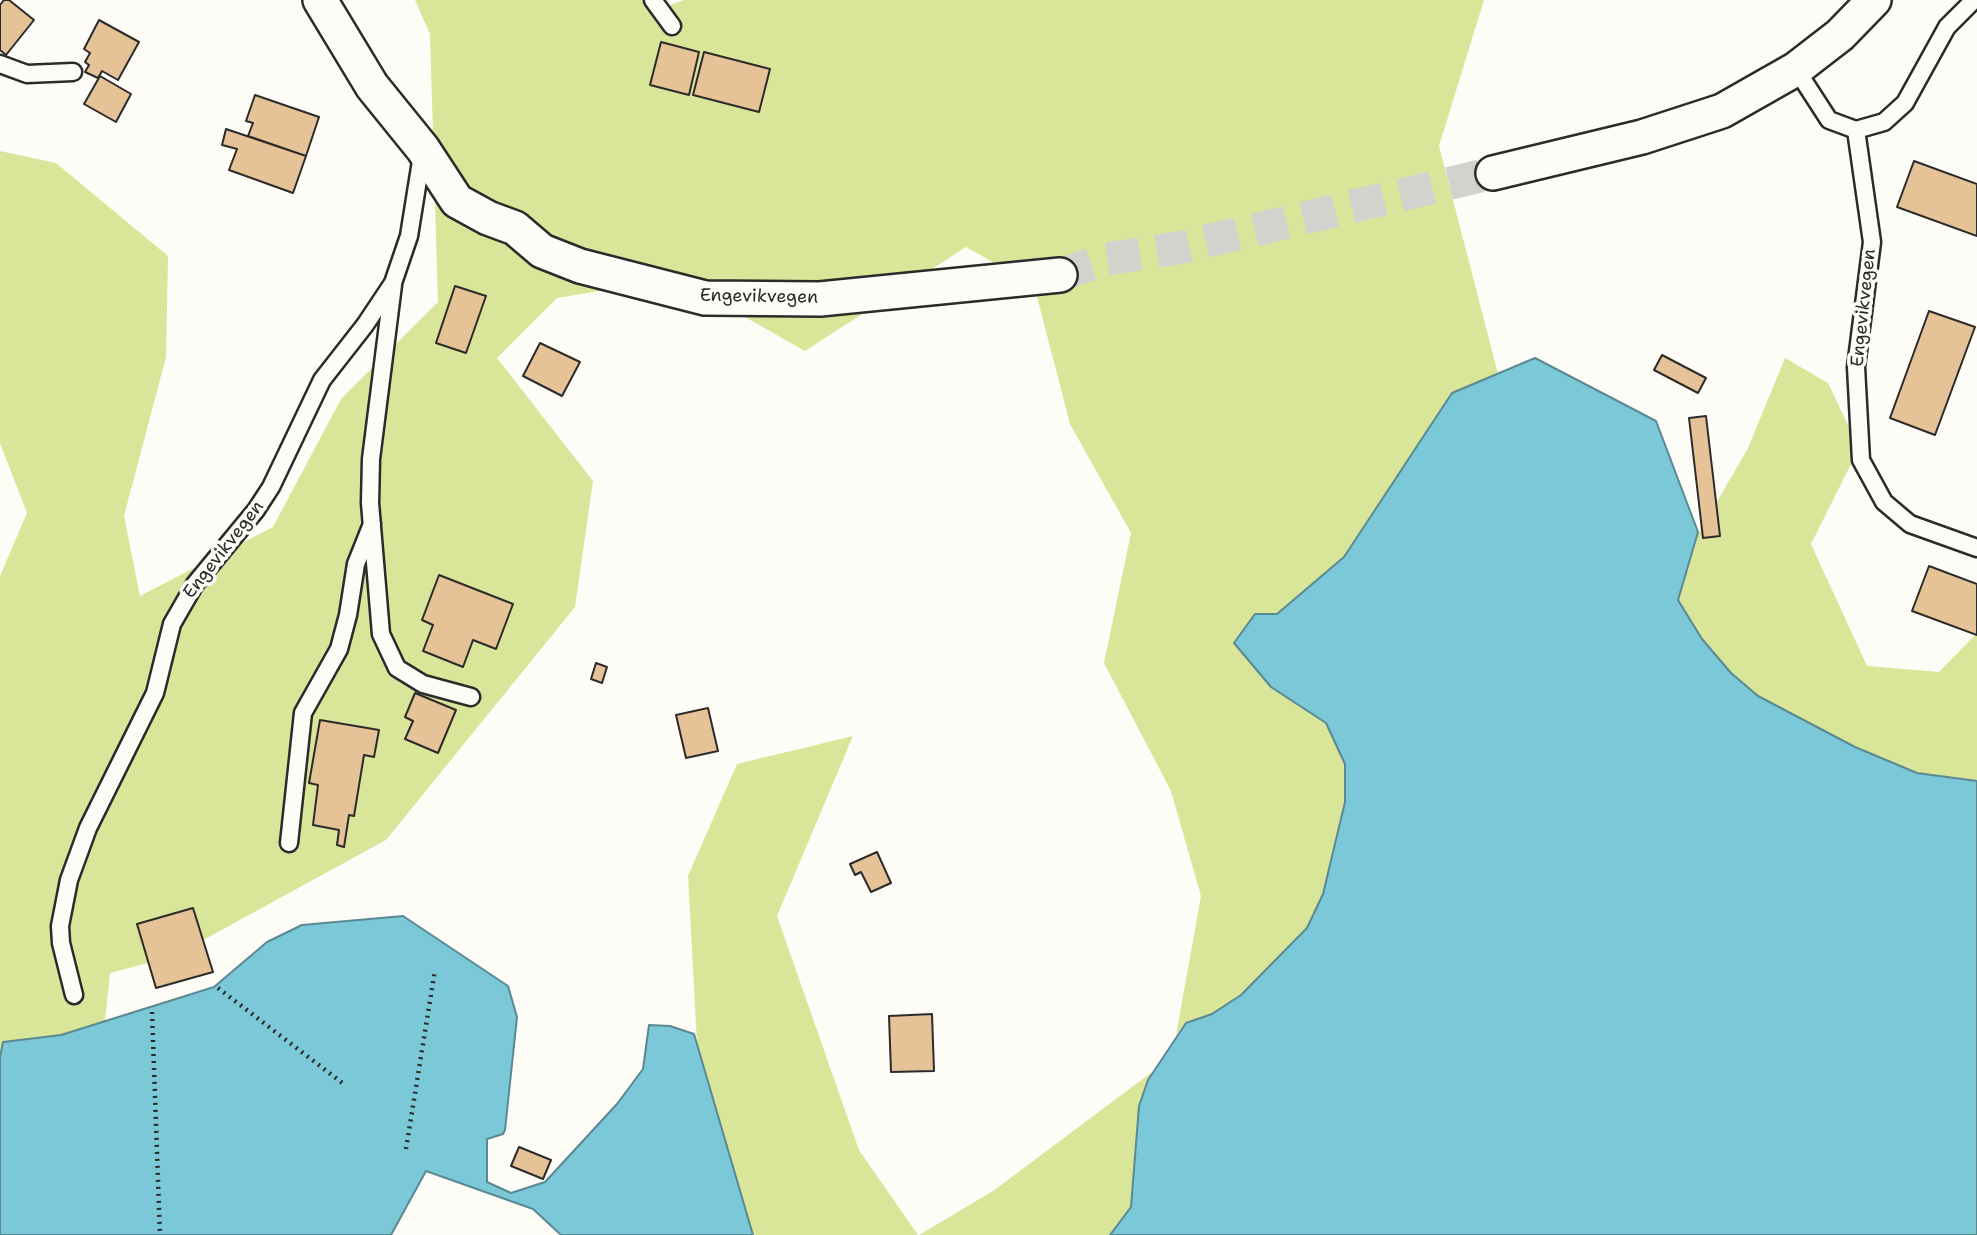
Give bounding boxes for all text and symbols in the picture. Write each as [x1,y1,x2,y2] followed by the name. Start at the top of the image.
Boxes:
[1847,248,1881,368] street label: Engevikvegen
[700,285,818,309] street label: Engevikvegen
[179,497,269,603] street label: Engevikvegen

